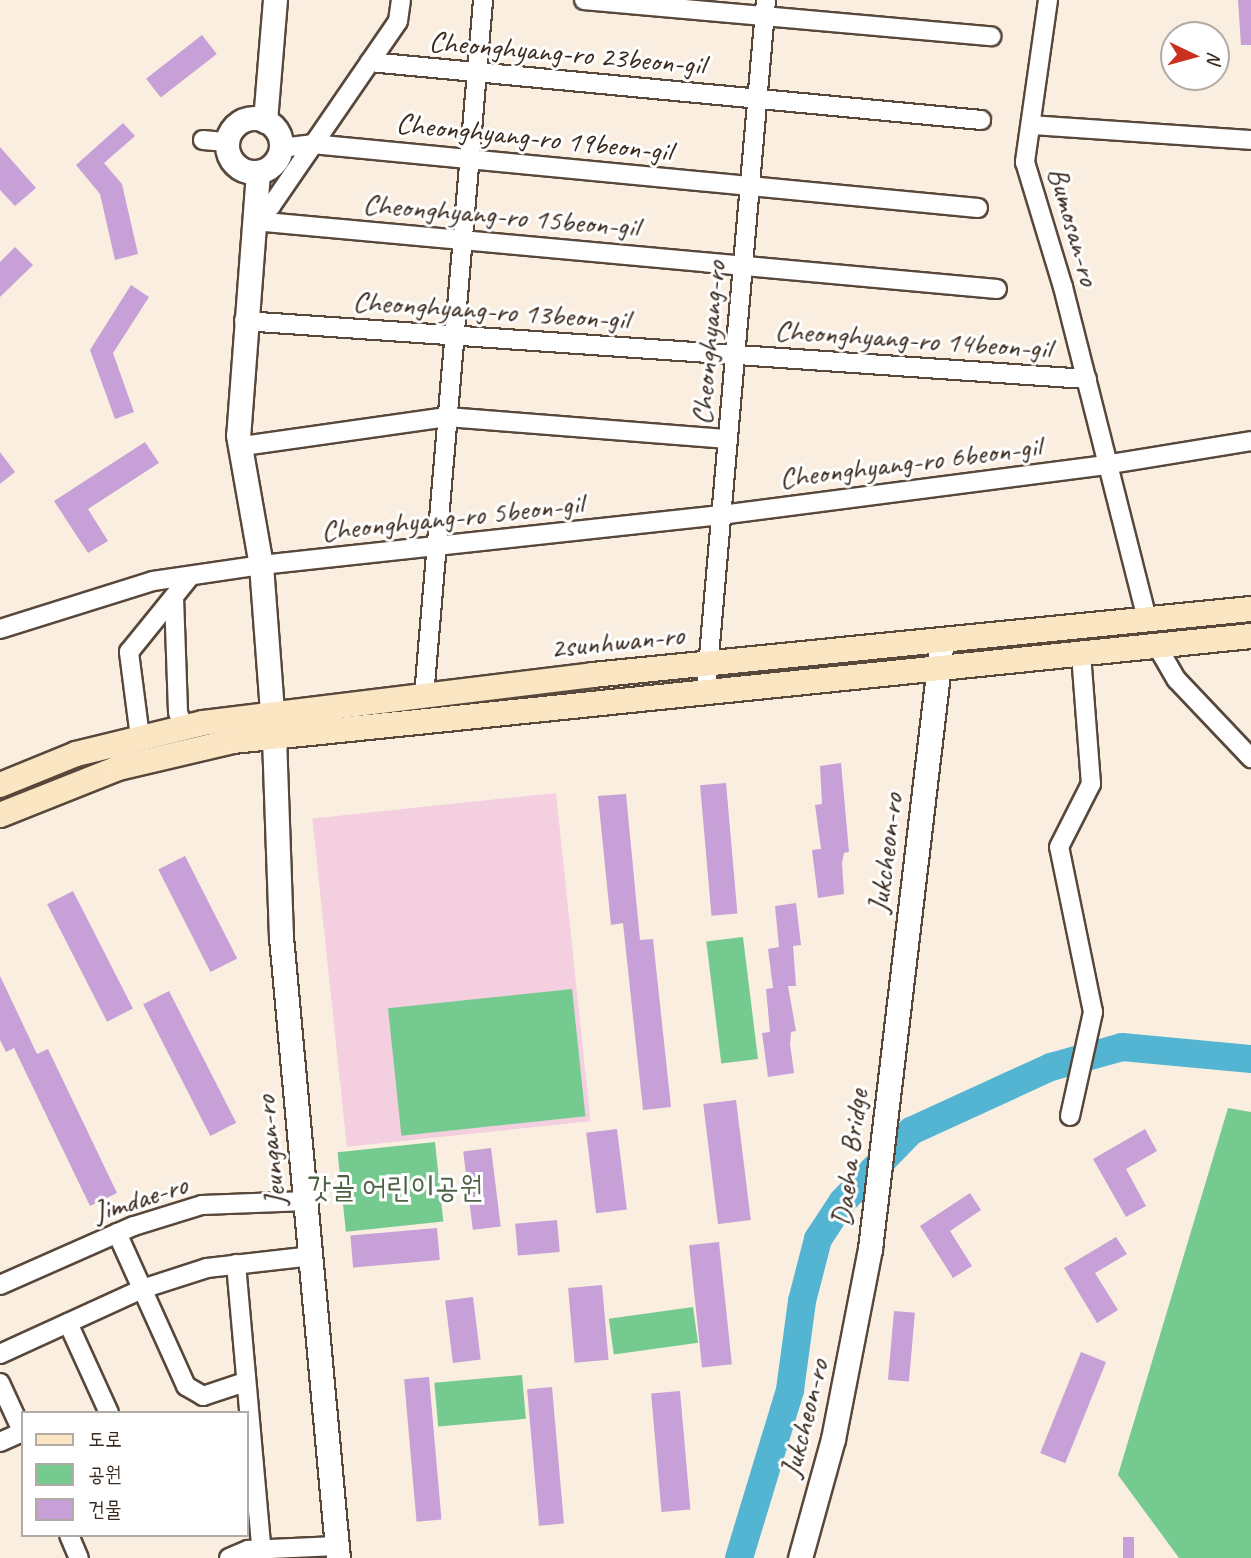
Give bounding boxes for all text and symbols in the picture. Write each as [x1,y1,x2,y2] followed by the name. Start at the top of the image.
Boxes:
[1160,21,1230,91] north arrow
[428,23,706,83] street label: Cheonghyang-ro 23beon-gil
[1201,51,1226,65] text: N
[394,105,674,169] street label: Cheonghyang-ro 19beon-gil
[1040,163,1108,289] street label: Bumosan-ro
[362,185,640,245] street label: Cheonghyang-ro 15beon-gil
[683,260,733,426] street label: Cheonghyang-ro
[352,282,630,338] street label: Cheonghyang-ro 13beon-gil
[774,311,1052,367] street label: Cheonghyang-ro 14beon-gil
[777,428,1043,496] street label: Cheonghyang-ro 6beon-gil
[319,485,585,549] street label: Cheonghyang-ro 5beon-gil
[548,616,686,666] street label: 2sunhwan-ro
[860,791,910,915] street label: Jukcheon-ro
[823,1087,875,1229] street label: Daeha Bridge
[246,1094,294,1208] street label: Jeungan-ro
[88,1166,192,1230] street label: Jimdae-ro
[307,1169,483,1205] park label: 갓골 어린이공원
[772,1355,836,1481] street label: Jukcheon-ro
[21,1411,248,1537] legend
[88,1426,122,1452] text: 도로
[88,1461,122,1487] text: 공원
[88,1496,122,1522] text: 건물

